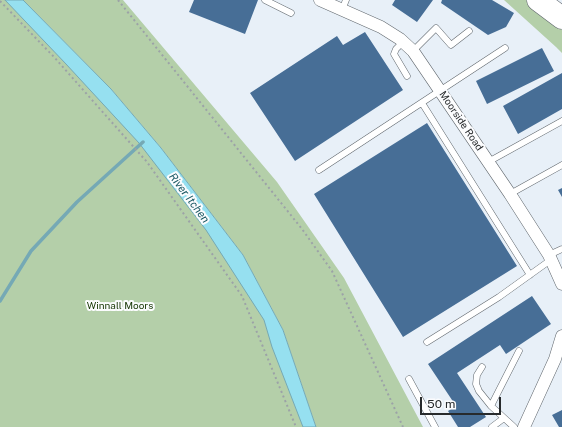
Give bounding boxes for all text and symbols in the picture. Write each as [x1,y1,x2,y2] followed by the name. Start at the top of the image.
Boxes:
[437,89,485,153] street label: Moorside Road
[166,171,212,225] water label: River Itchen
[87,300,153,312] park label: Winnall Moors
[422,389,503,415] scale bar
[427,397,455,411] text: 50 m

